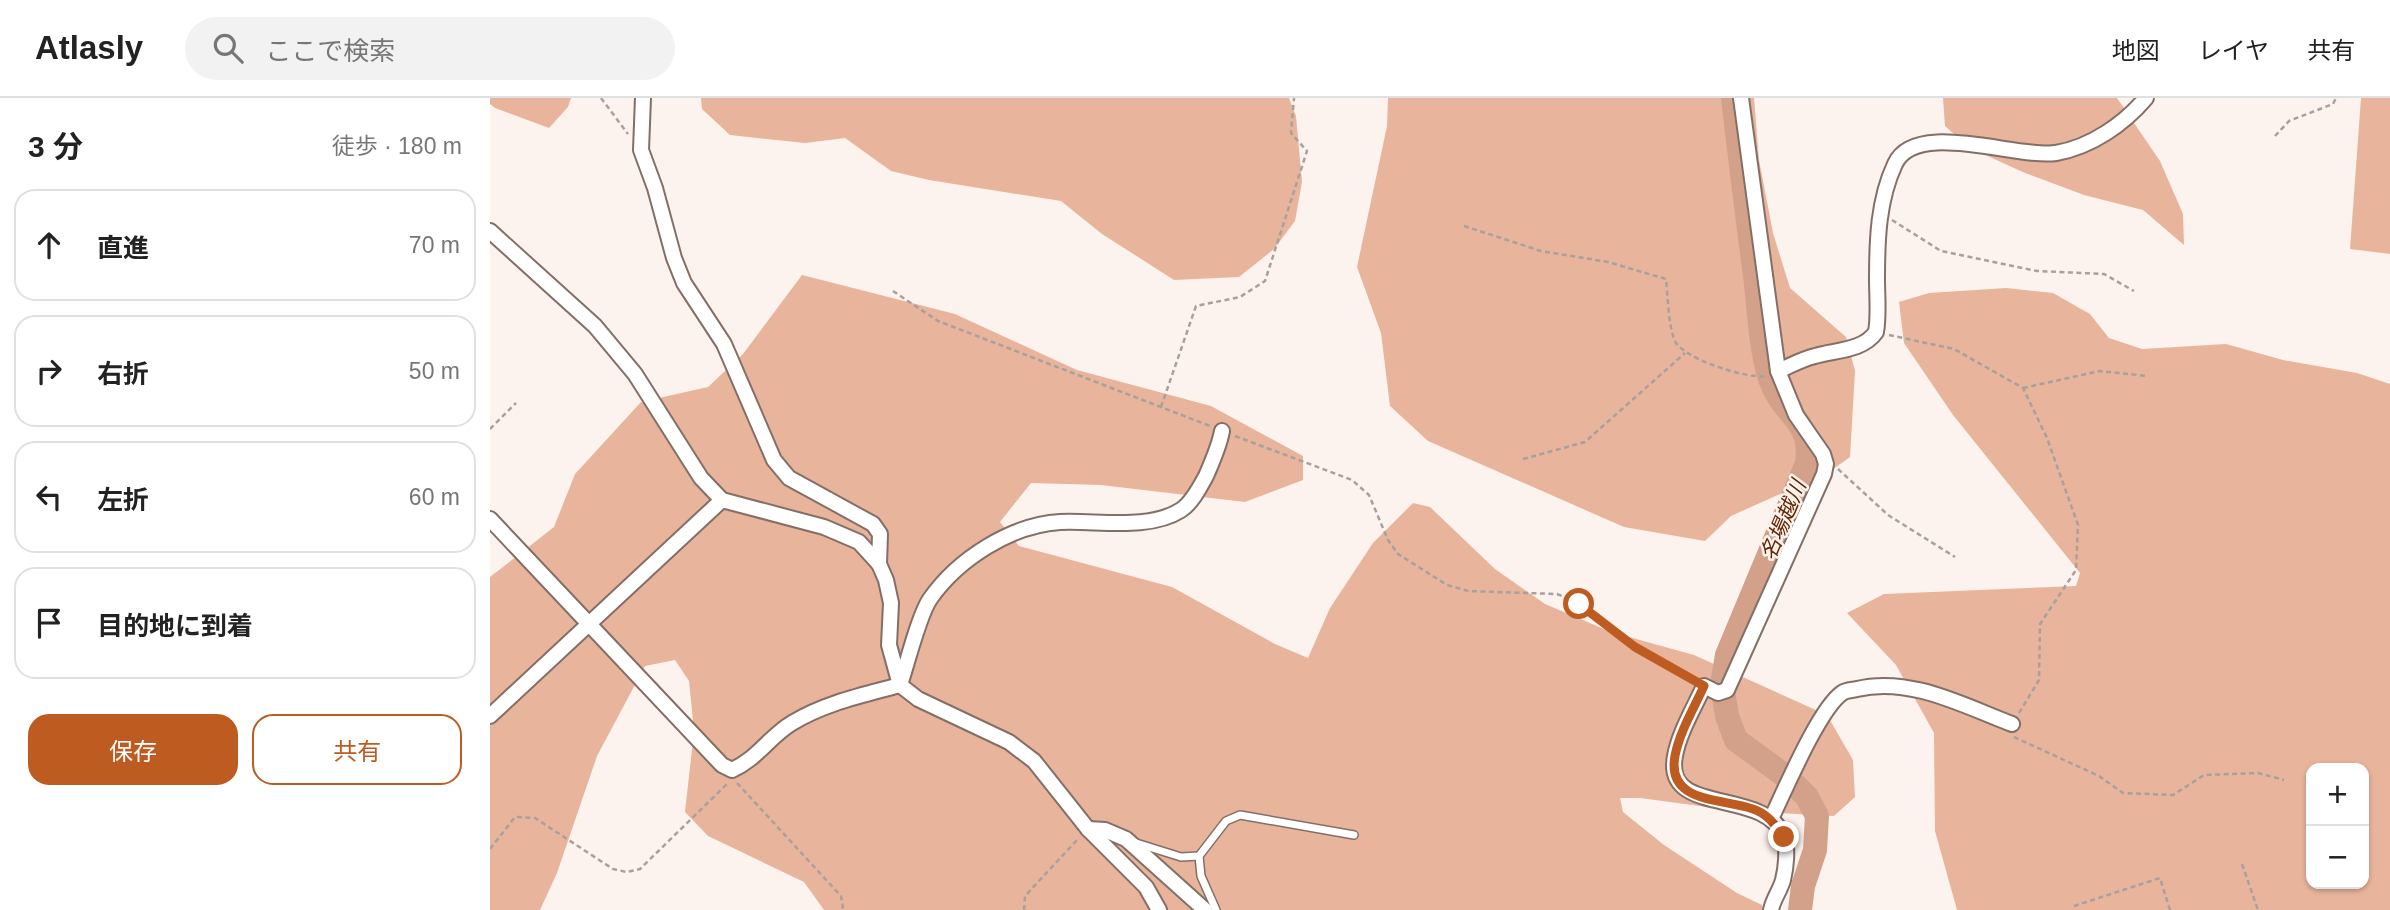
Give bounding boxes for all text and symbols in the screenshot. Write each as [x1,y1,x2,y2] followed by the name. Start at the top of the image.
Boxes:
[185,17,675,80] search box
[35,29,143,66] text: Atlasly
[209,29,247,67] icon: search
[265,36,395,66] text: ここで検索
[2112,37,2160,64] text: 地図
[2198,37,2269,64] text: レイヤ
[2307,37,2355,64] text: 共有
[28,130,83,163] text: 3 分
[332,133,462,159] text: 徒歩 · 180 m
[30,226,68,264] icon: ahead
[409,232,460,258] text: 70 m
[97,233,149,263] text: 直進
[30,352,68,390] icon: right
[409,358,460,384] text: 50 m
[97,359,149,389] text: 右折
[1756,475,1811,563] water label: 名場越川
[30,478,68,516] icon: left
[409,484,460,510] text: 60 m
[97,485,149,515] text: 左折
[1563,588,1594,619] route start
[30,604,68,642] icon: arrive
[97,611,253,641] text: 目的地に到着
[28,714,238,785] button: 保存
[252,714,462,785] button: 共有
[2306,763,2369,889] map controls
[2306,763,2369,826] button: +
[1768,821,1799,852] route end
[2306,826,2369,889] button: −

